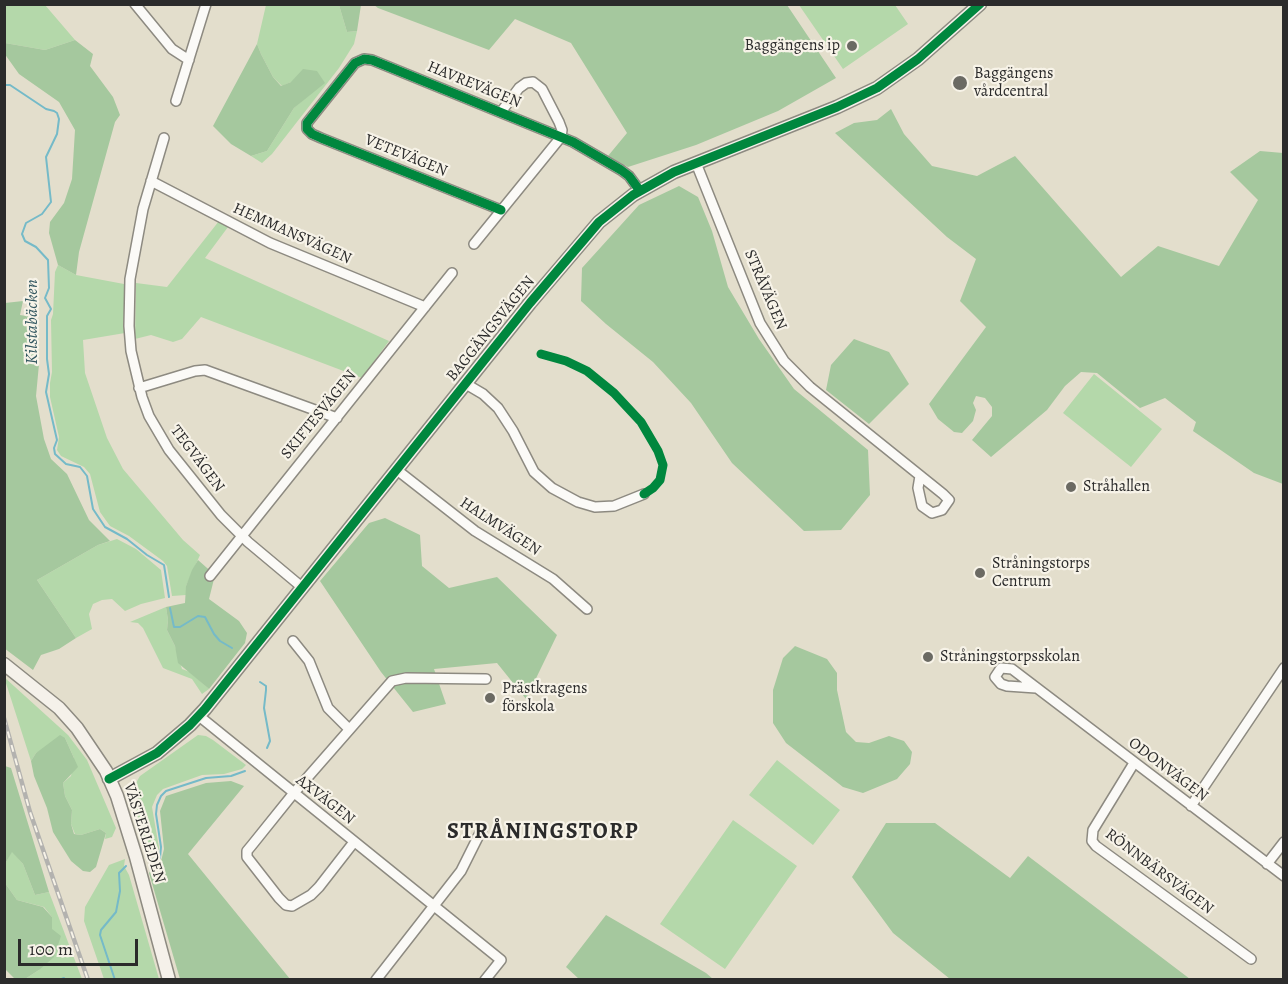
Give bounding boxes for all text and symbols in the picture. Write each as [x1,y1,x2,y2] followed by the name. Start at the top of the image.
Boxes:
[744,36,840,56] place label: Baggängens ip
[845,39,859,53] marker: Baggängens ip
[424,57,524,113] street label: HAVREVÄGEN
[974,64,1053,102] place label: Baggängens vårdcentral
[951,74,969,92] marker: Baggängens vårdcentral
[362,131,450,181] street label: VETEVÄGEN
[230,199,354,269] street label: HEMMANSVÄGEN
[739,247,791,333] street label: STRÅVÄGEN
[443,272,539,386] street label: BAGGÄNGSVÄGEN
[22,279,44,365] water label: Kilstabäcken
[277,367,361,463] street label: SKIFTESVÄGEN
[166,422,228,496] street label: TEGVÄGEN
[1083,477,1150,497] place label: Stråhallen
[1064,480,1078,494] marker: Stråhallen
[456,494,544,560] street label: HALMVÄGEN
[992,554,1090,592] place label: Stråningstorps Centrum
[973,566,987,580] marker: Stråningstorps Centrum
[940,647,1080,667] place label: Stråningstorpsskolan
[921,650,935,664] marker: Stråningstorpsskolan
[502,679,588,717] place label: Prästkragens förskola
[483,691,497,705] marker: Prästkragens förskola
[1124,734,1212,806] street label: ODONVÄGEN
[292,771,358,829] street label: AXVÄGEN
[119,780,169,886] street label: VÄSTERLEDEN
[447,820,639,846] district label: STRÅNINGSTORP
[1101,825,1217,919] street label: RÖNNBÄRSVÄGEN
[21,927,141,965] scale bar
[29,937,73,961] text: 100 m

